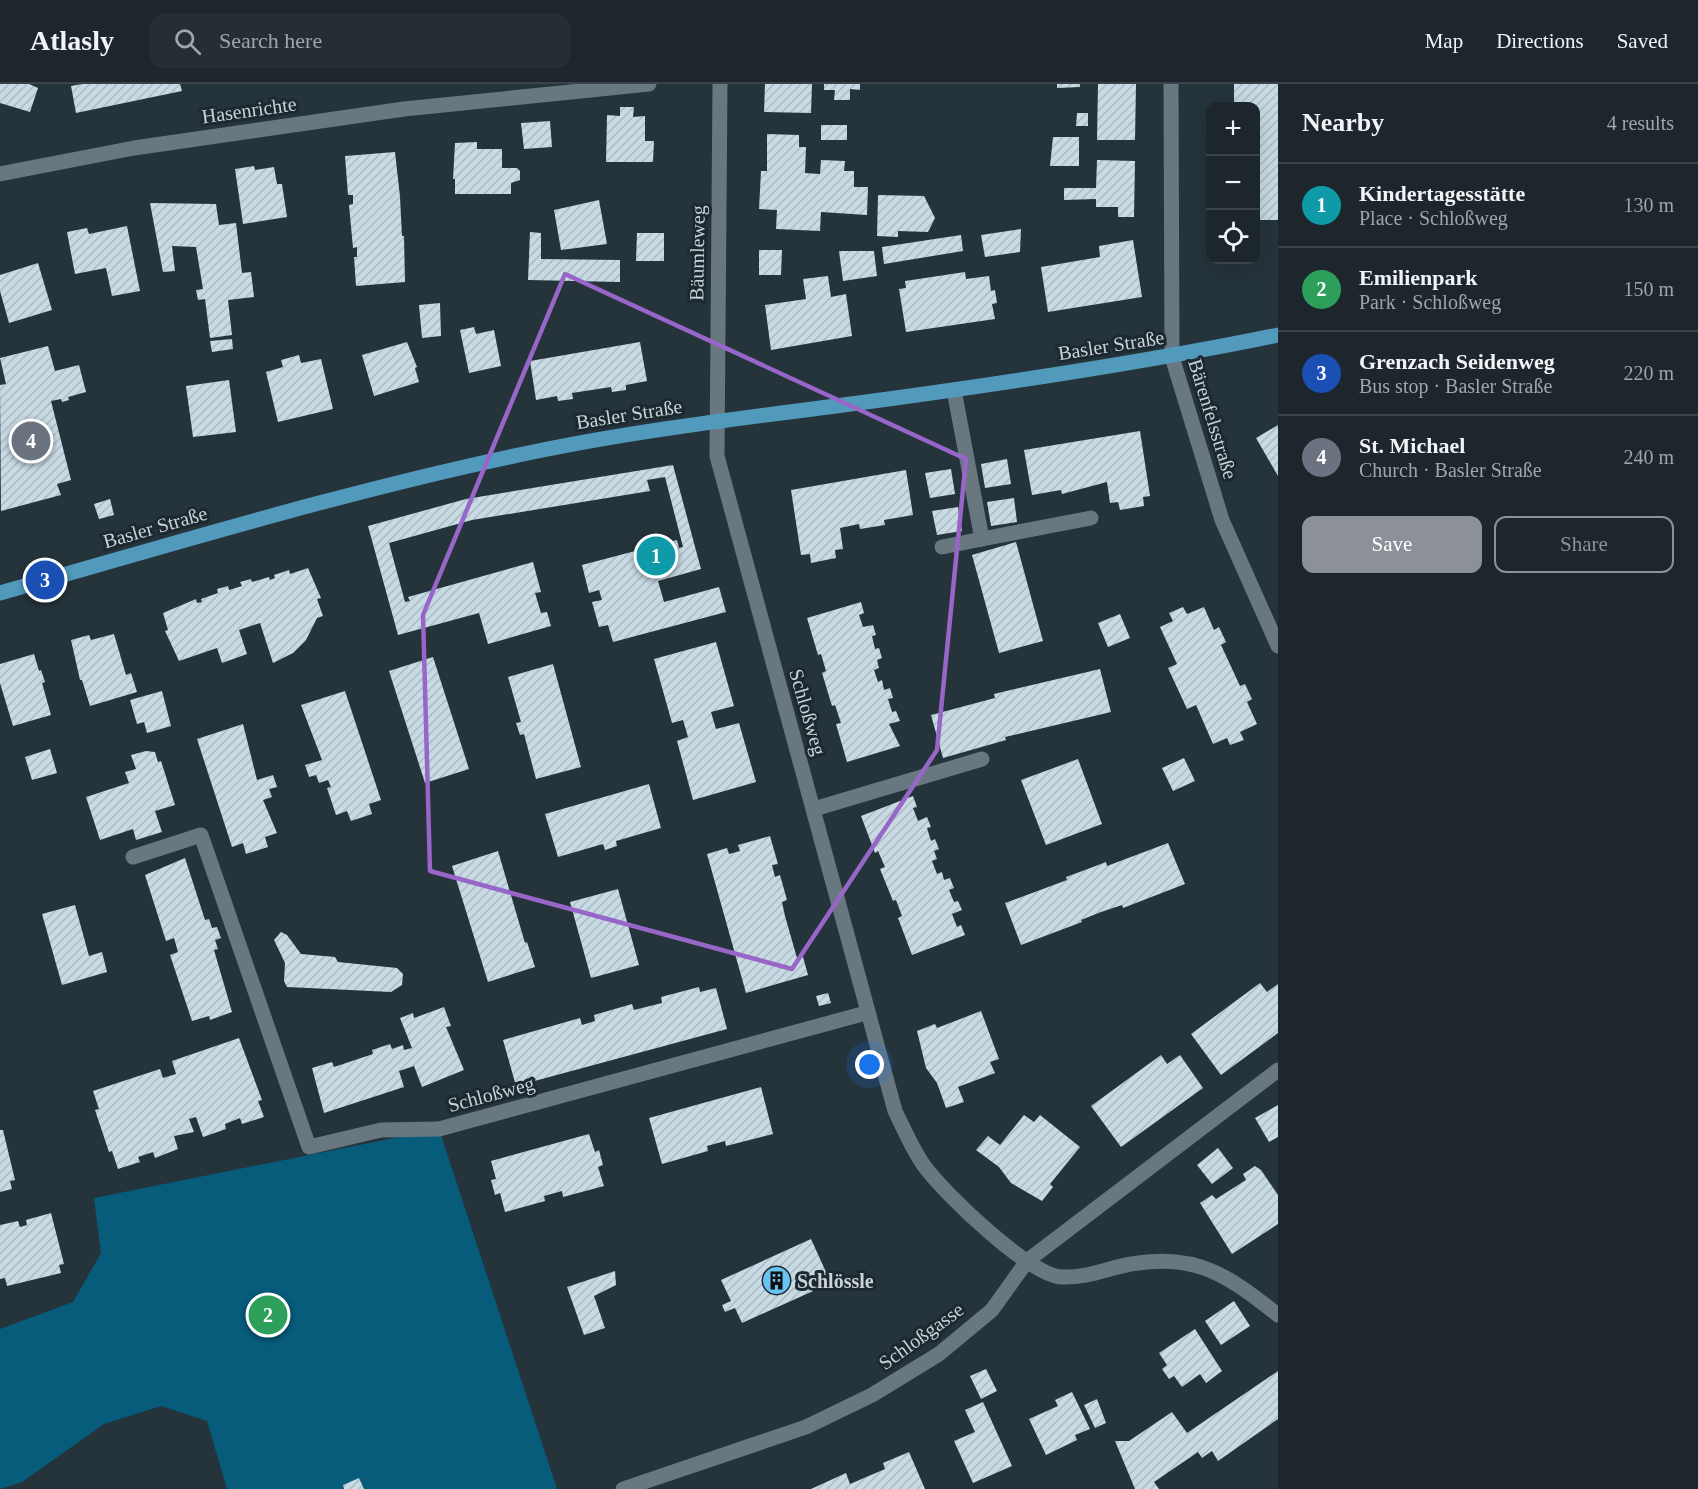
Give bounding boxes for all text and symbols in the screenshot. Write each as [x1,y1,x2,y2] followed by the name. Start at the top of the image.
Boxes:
[150,14,570,68] search box
[30,25,114,56] text: Atlasly
[171,25,204,58] icon: search
[219,28,322,53] text: Search here
[1425,29,1463,53] text: Map
[1496,29,1584,53] text: Directions
[1617,29,1668,53] text: Saved
[200,92,298,128] street label: Hasenrichte
[1206,102,1260,264] map controls
[1206,102,1260,156] button: +
[1302,108,1384,137] text: Nearby
[1607,112,1674,134] text: 4 results
[1206,156,1260,210] button: −
[1359,181,1525,206] text: Kindertagesstätte
[1317,194,1327,216] text: 1
[1623,194,1674,216] text: 130 m
[685,205,710,301] street label: Bäumleweg
[1359,207,1508,229] text: Place · Schloßweg
[1206,210,1260,264] button: locate
[1359,265,1478,290] text: Emilienpark
[1317,278,1327,300] text: 2
[1623,278,1674,300] text: 150 m
[1359,291,1501,313] text: Park · Schloßweg
[1056,326,1166,364] street label: Basler Straße
[1359,349,1555,374] text: Grenzach Seidenweg
[1184,356,1242,482] street label: Bärenfelsstraße
[1317,362,1327,384] text: 3
[1623,362,1674,384] text: 220 m
[1359,375,1552,397] text: Bus stop · Basler Straße
[574,395,684,433] street label: Basler Straße
[12,418,51,464] pin: 4
[1359,433,1465,458] text: St. Michael
[1317,446,1327,468] text: 4
[1623,446,1674,468] text: 240 m
[1359,459,1542,481] text: Church · Basler Straße
[100,502,210,552] street label: Basler Straße
[1302,516,1482,573] button: Save
[1494,516,1674,573] button: Share
[636,534,676,578] pin: 1
[26,558,64,602] pin: 3
[784,666,831,758] street label: Schloßweg
[855,1050,884,1079] your location
[445,1072,537,1117] street label: Schloßweg
[760,1265,792,1297] building icon: Schlössle
[797,1270,874,1292] place label: Schlössle
[248,1292,288,1338] pin: 2
[875,1298,968,1375] street label: Schloßgasse

